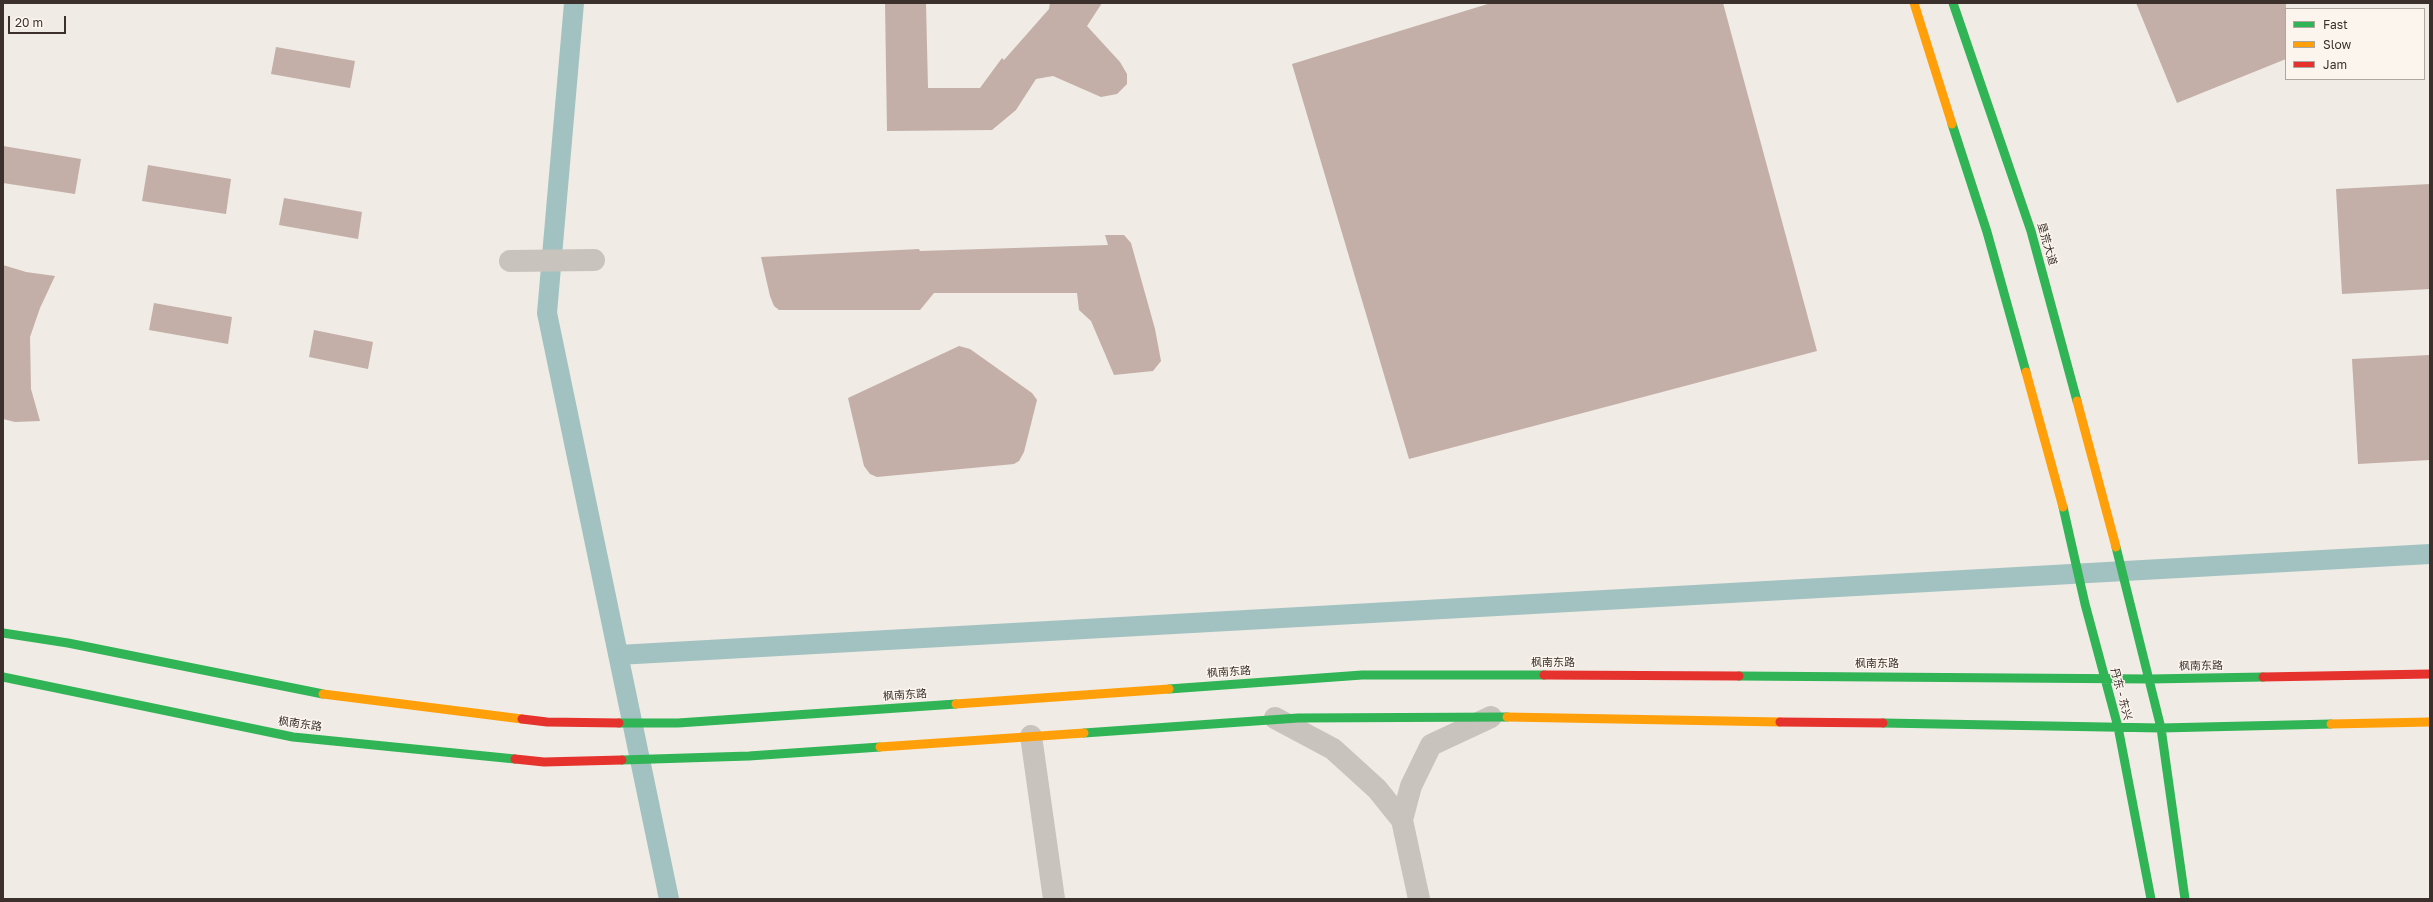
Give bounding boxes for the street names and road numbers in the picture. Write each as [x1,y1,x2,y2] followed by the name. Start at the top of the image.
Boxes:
[2035,221,2059,267] street label: 垦荒大道
[1531,656,1575,670] street label: 枫南东路
[1855,657,1899,671] street label: 枫南东路
[2179,659,2223,673] street label: 枫南东路
[1207,664,1251,680] street label: 枫南东路
[2108,666,2134,722] street label: 丹东 - 东兴
[883,687,927,703] street label: 枫南东路
[277,714,323,734] street label: 枫南东路

